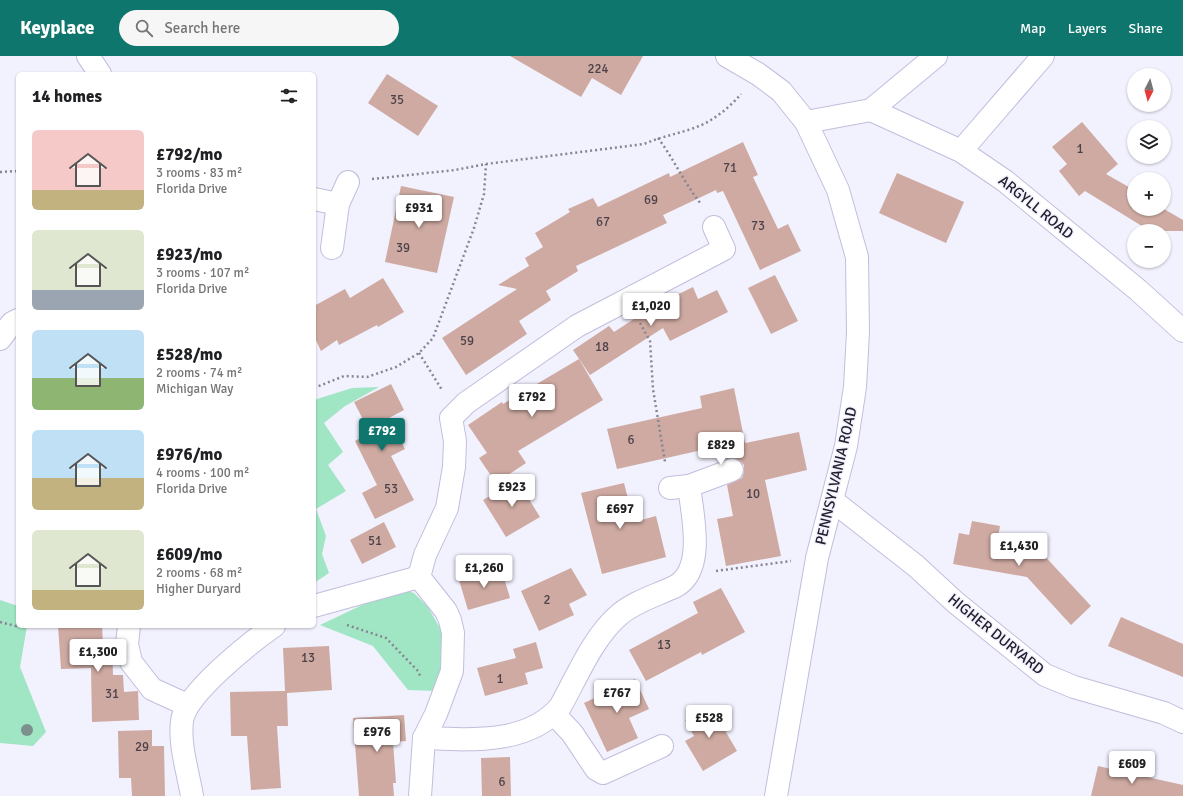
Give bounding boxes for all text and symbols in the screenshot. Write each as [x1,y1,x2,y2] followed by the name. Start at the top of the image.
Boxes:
[119,10,399,46] search box
[20,16,95,40] text: Keyplace
[133,17,155,39] icon: search
[165,19,240,37] text: Search here
[1020,20,1046,37] text: Map
[1068,20,1107,37] text: Layers
[1129,20,1163,37] text: Share
[587,61,609,77] house number: 224
[1127,68,1171,112] north arrow
[1127,68,1171,268] map controls
[278,85,300,107] icon: filters
[32,86,102,107] text: 14 homes
[390,92,404,108] house number: 35
[1127,120,1171,164] button: layers
[1076,141,1084,157] house number: 1
[156,144,222,165] text: £792/mo
[64,146,112,194] icon: home
[723,160,737,176] house number: 71
[156,165,242,181] text: 3 rooms · 83 m²
[995,171,1077,243] street label: ARGYLL ROAD
[1127,172,1171,216] button: +
[156,181,227,197] text: Florida Drive
[644,192,658,208] house number: 69
[395,195,443,229] pin: £931
[405,200,433,216] text: £931
[596,214,610,230] house number: 67
[751,218,765,234] house number: 73
[1127,224,1171,268] button: −
[396,240,410,256] house number: 39
[156,244,222,265] text: £923/mo
[64,246,112,294] icon: home
[156,265,249,281] text: 3 rooms · 107 m²
[156,281,227,297] text: Florida Drive
[618,293,684,327] pin: £1,020
[632,298,670,314] text: £1,020
[460,333,474,349] house number: 59
[595,339,609,355] house number: 18
[156,344,222,365] text: £528/mo
[64,346,112,394] icon: home
[156,365,242,381] text: 2 rooms · 74 m²
[156,381,233,397] text: Michigan Way
[508,384,556,418] pin: £792
[518,389,546,405] text: £792
[811,405,861,547] street label: PENNSYLVANIA ROAD
[358,418,406,452] pin: £792
[368,423,396,439] text: £792
[627,432,635,448] house number: 6
[697,432,745,466] pin: £829
[707,437,735,453] text: £829
[156,444,222,465] text: £976/mo
[64,446,112,494] icon: home
[156,465,249,481] text: 4 rooms · 100 m²
[488,474,536,508] pin: £923
[498,479,526,495] text: £923
[156,481,227,497] text: Florida Drive
[384,481,398,497] house number: 53
[746,486,760,502] house number: 10
[596,496,644,530] pin: £697
[606,501,634,517] text: £697
[368,533,382,549] house number: 51
[986,533,1052,567] pin: £1,430
[1000,538,1038,554] text: £1,430
[156,544,222,565] text: £609/mo
[64,546,112,594] icon: home
[451,555,517,589] pin: £1,260
[465,560,503,576] text: £1,260
[156,565,242,581] text: 2 rooms · 68 m²
[156,581,241,597] text: Higher Duryard
[944,590,1048,678] street label: HIGHER DURYARD
[543,592,551,608] house number: 2
[657,637,671,653] house number: 13
[65,639,131,673] pin: £1,300
[79,644,117,660] text: £1,300
[301,650,315,666] house number: 13
[496,671,504,687] house number: 1
[593,680,641,714] pin: £767
[603,685,631,701] text: £767
[105,686,119,702] house number: 31
[685,705,733,739] pin: £528
[695,710,723,726] text: £528
[353,719,401,753] pin: £976
[363,724,391,740] text: £976
[135,739,149,755] house number: 29
[1108,751,1156,785] pin: £609
[1118,756,1146,772] text: £609
[498,774,506,790] house number: 6

